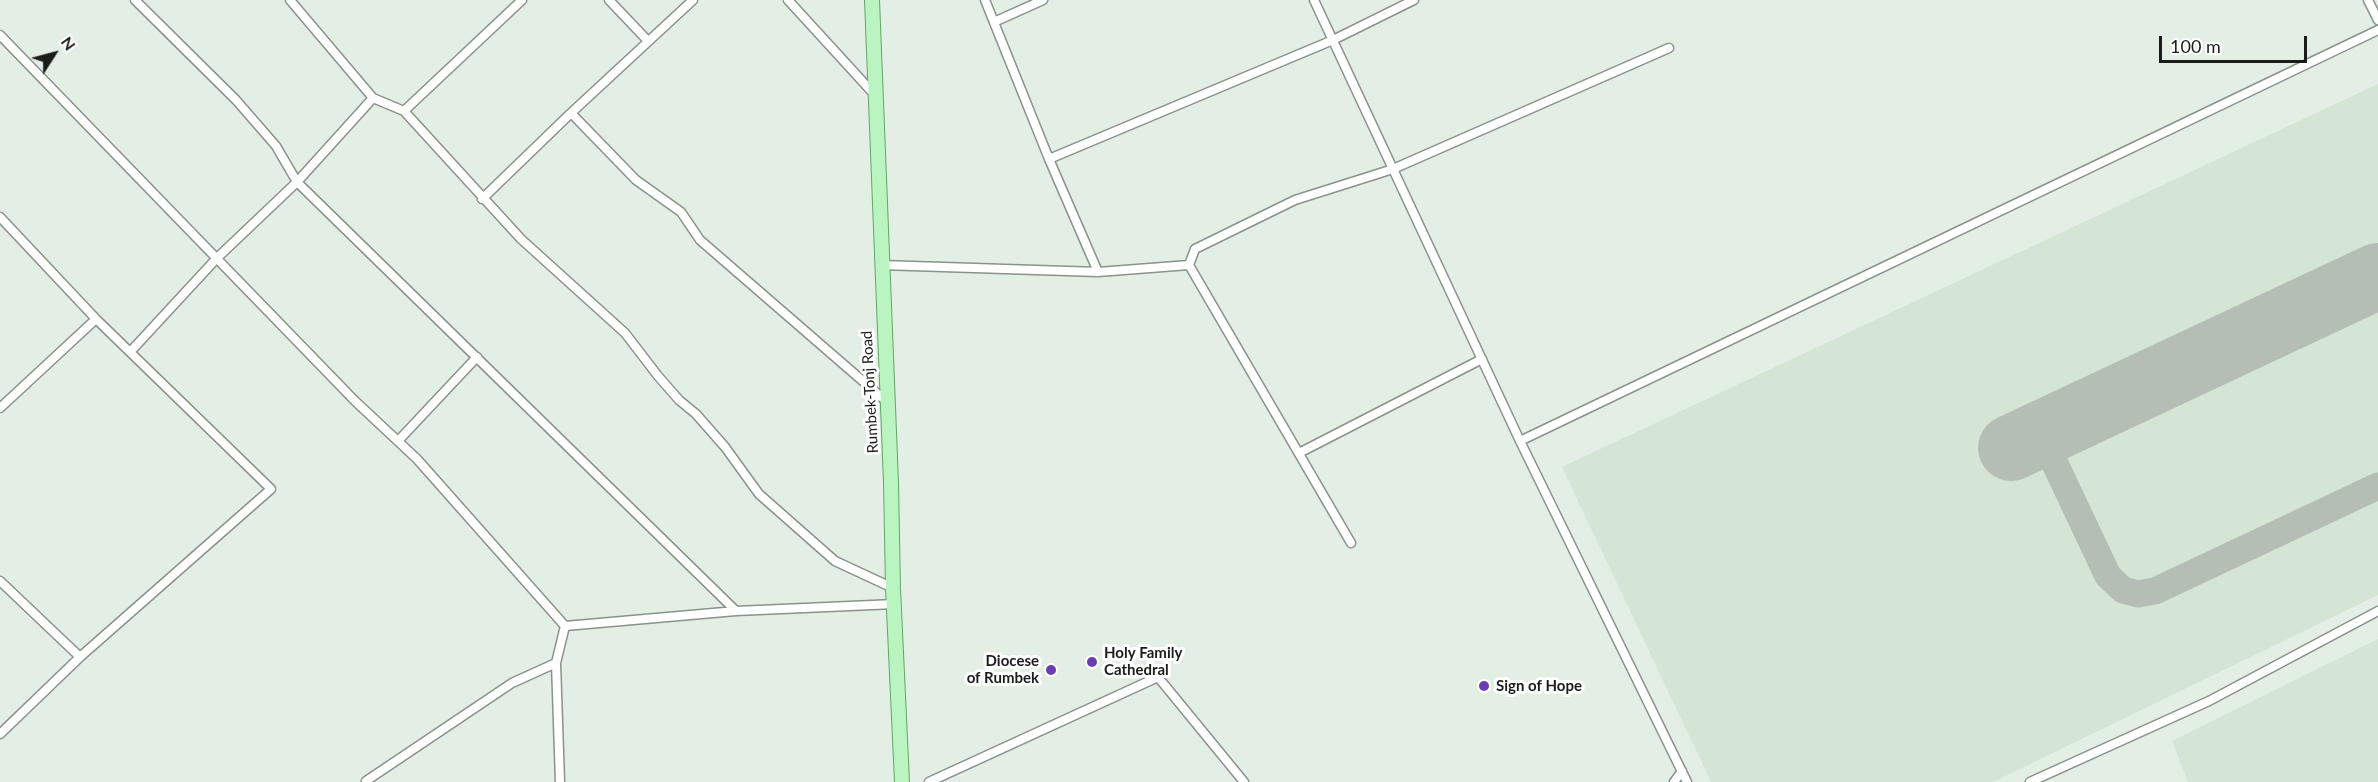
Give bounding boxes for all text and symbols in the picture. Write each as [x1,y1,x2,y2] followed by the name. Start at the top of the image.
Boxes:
[24,24,84,84] north arrow
[2162,24,2310,62] scale bar
[58,33,80,54] text: N
[2170,35,2221,57] text: 100 m
[858,330,882,454] street label: Rumbek-Tonj Road
[1104,644,1182,679] place label: Holy Family Cathedral
[967,652,1039,687] place label: Diocese of Rumbek
[1085,655,1099,669] marker: Holy Family Cathedral
[1044,663,1058,677] marker: Diocese of Rumbek
[1496,677,1582,695] place label: Sign of Hope
[1477,679,1491,693] marker: Sign of Hope

